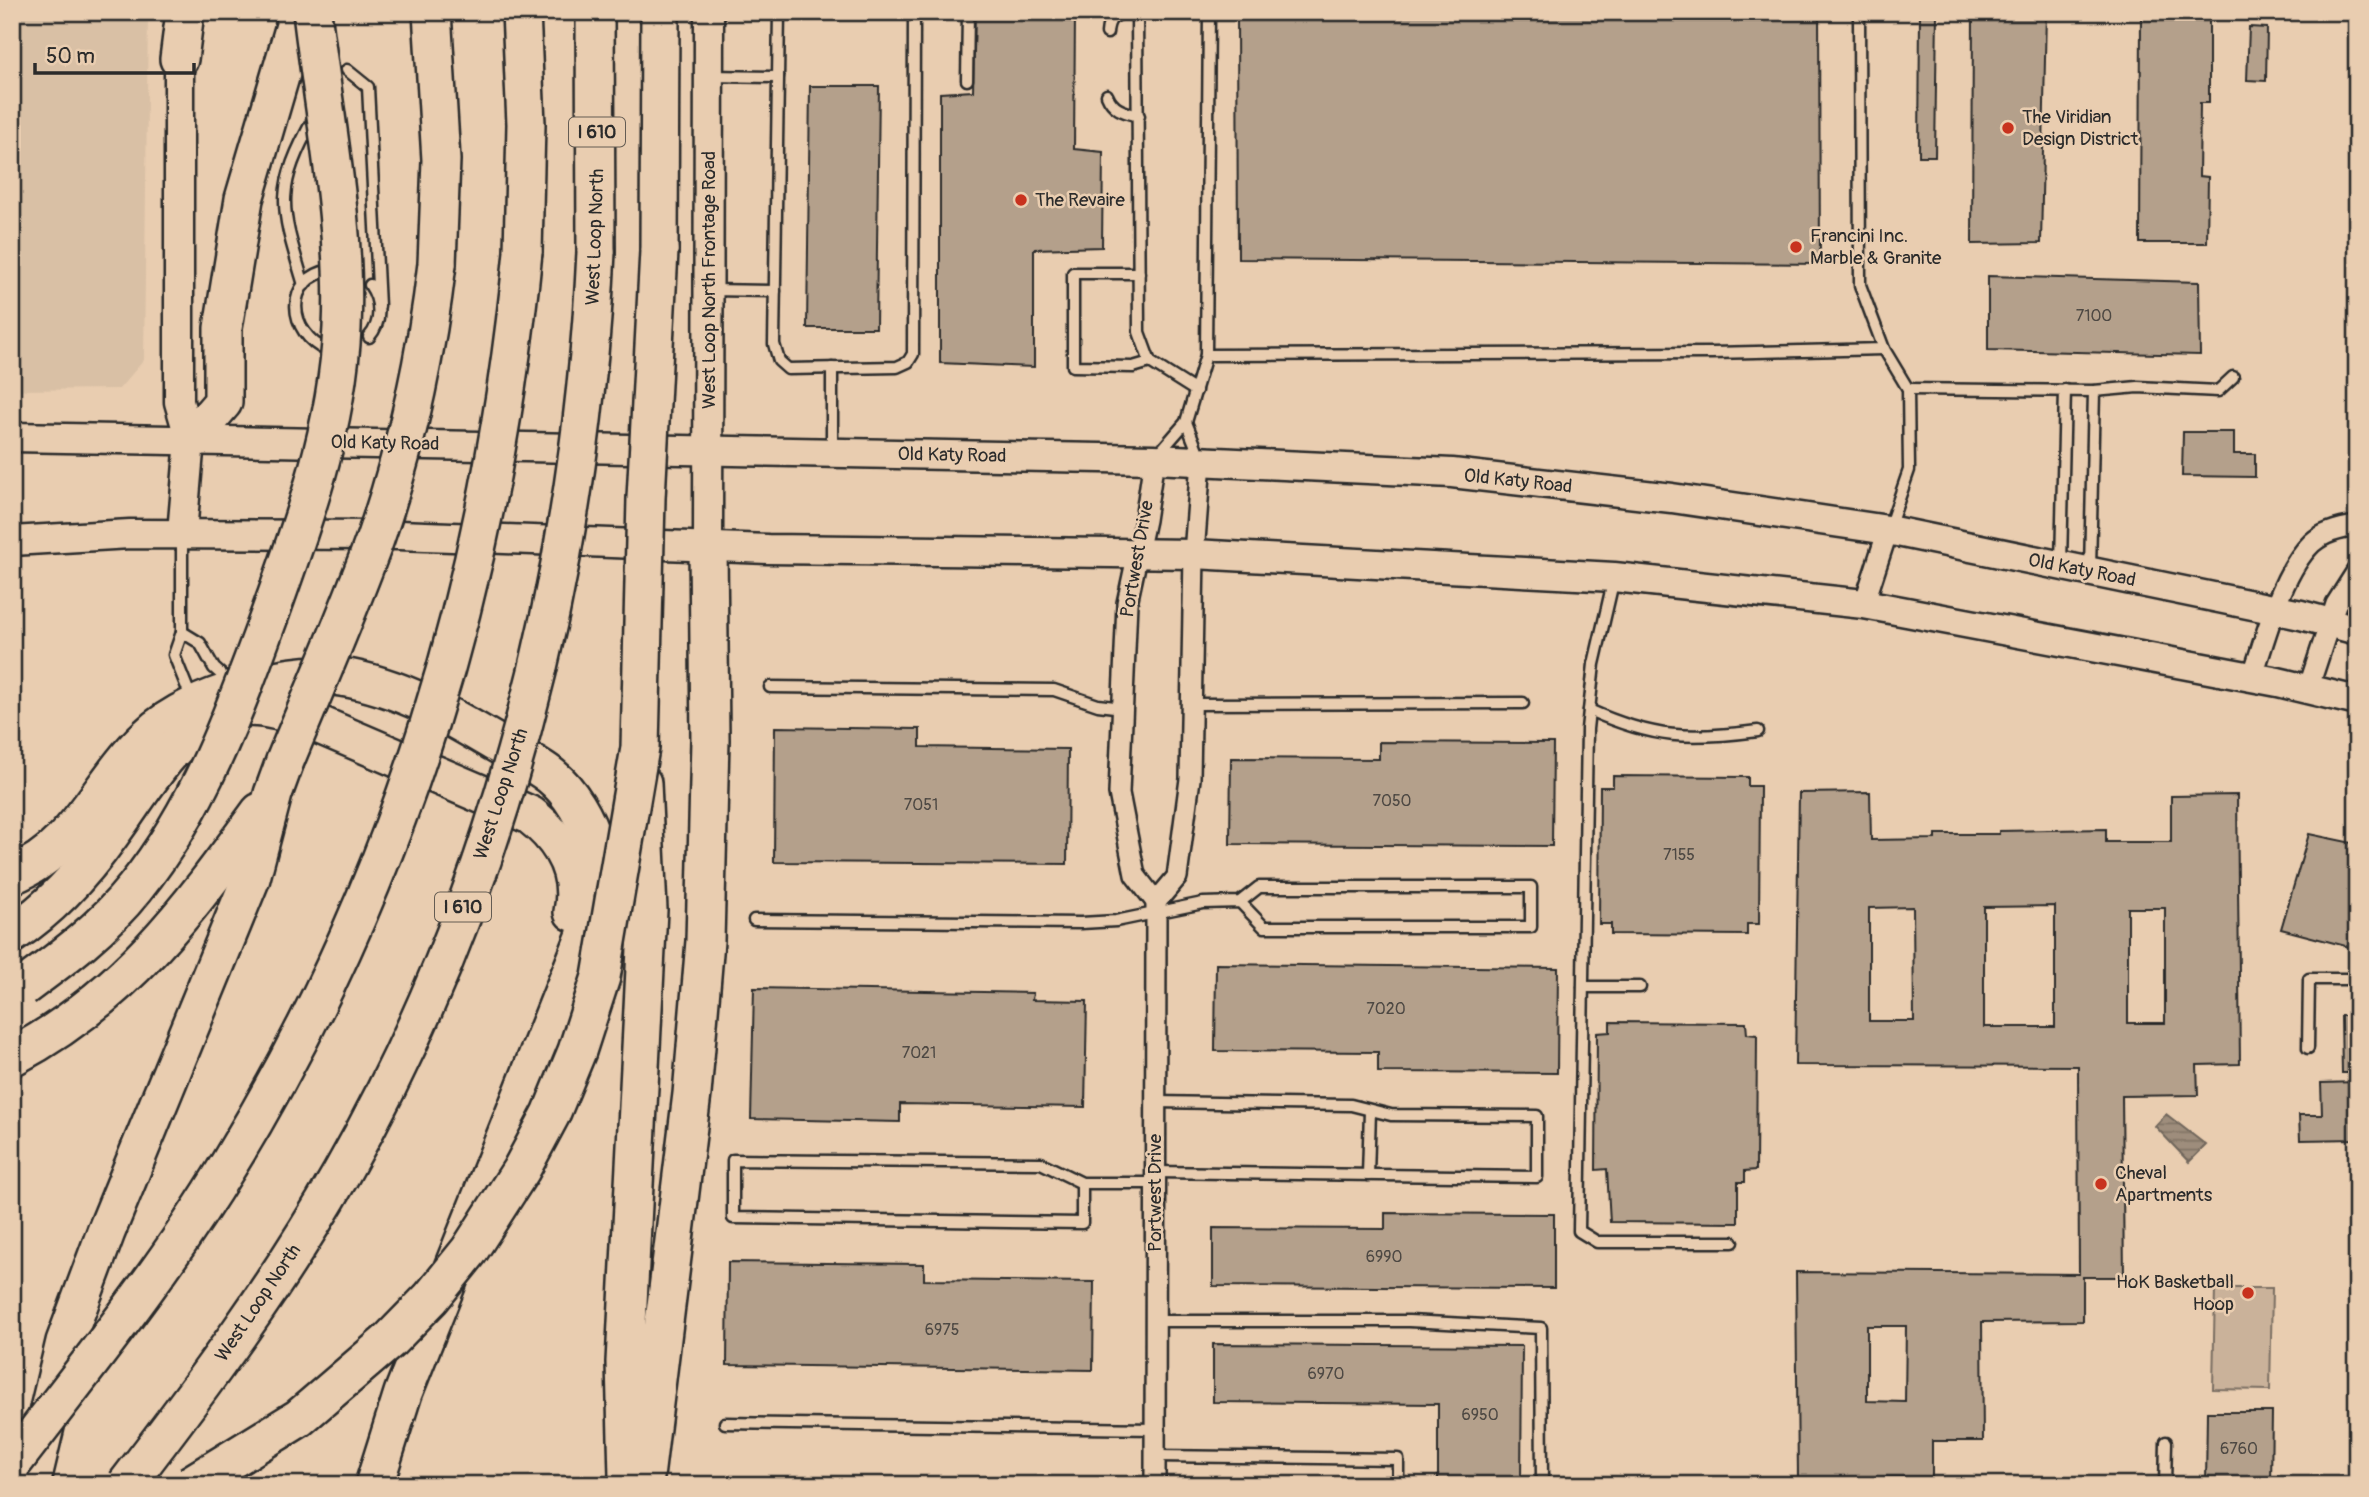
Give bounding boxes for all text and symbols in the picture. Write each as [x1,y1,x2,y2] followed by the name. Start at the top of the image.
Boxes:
[35,32,194,76] scale bar
[46,43,95,70] text: 50 m
[2022,105,2139,151] place label: The Viridian Design District
[569,118,625,146] road number: I 610
[2000,120,2016,136] marker: The Viridian Design District
[697,151,721,409] street label: West Loop North Frontage Road
[581,168,609,306] street label: West Loop North
[1035,188,1125,212] place label: The Revaire
[1013,192,1029,208] marker: The Revaire
[1810,224,1942,270] place label: Francini Inc. Marble & Granite
[1788,239,1804,255] marker: Francini Inc. Marble & Granite
[2076,306,2112,326] house number: 7100
[330,430,440,456] street label: Old Katy Road
[897,442,1007,468] street label: Old Katy Road
[1463,463,1573,499] street label: Old Katy Road
[1115,498,1159,619] street label: Portwest Drive
[2026,548,2138,592] street label: Old Katy Road
[468,725,534,863] street label: West Loop North
[1373,791,1412,811] house number: 7050
[904,795,938,815] house number: 7051
[1663,845,1695,865] house number: 7155
[435,893,491,922] road number: I 610
[1366,999,1406,1019] house number: 7020
[902,1043,936,1063] house number: 7021
[1143,1133,1167,1252] street label: Portwest Drive
[2115,1161,2213,1207] place label: Cheval Apartments
[2093,1176,2109,1192] marker: Cheval Apartments
[210,1240,306,1366] street label: West Loop North
[1366,1247,1402,1267] house number: 6990
[2116,1270,2234,1316] place label: HoK Basketball Hoop
[2240,1285,2256,1301] marker: HoK Basketball Hoop
[925,1320,959,1340] house number: 6975
[1308,1364,1345,1384] house number: 6970
[1461,1405,1499,1425] house number: 6950
[2220,1439,2258,1459] house number: 6760

